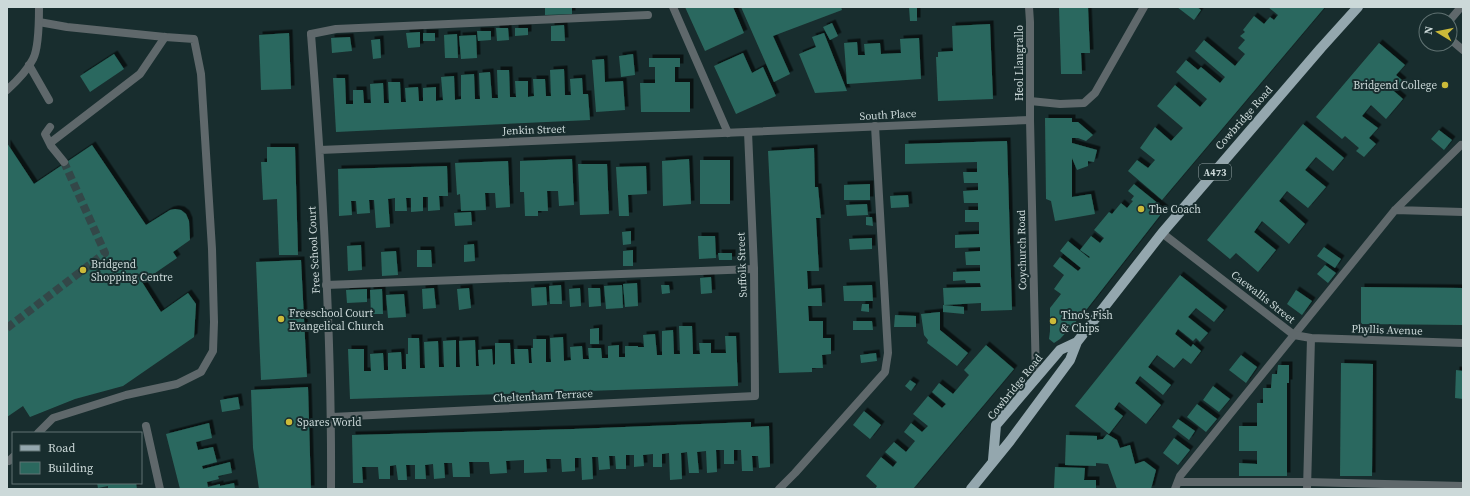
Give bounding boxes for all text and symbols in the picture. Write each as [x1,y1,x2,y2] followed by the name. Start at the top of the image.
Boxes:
[1418,12,1458,52] north arrow
[1012,25,1027,101] street label: Heol Llangrallo
[1421,25,1437,36] text: N
[1353,78,1437,93] place label: Bridgend College
[1440,80,1450,90] marker: Bridgend College
[1212,82,1276,153] street label: Cowbridge Road
[859,106,917,124] street label: South Place
[501,121,566,139] street label: Jenkin Street
[1199,164,1231,180] road number: A473
[1149,202,1201,217] place label: The Coach
[1136,204,1146,214] marker: The Coach
[304,206,324,294] street label: Free School Court
[1014,209,1030,290] street label: Coychurch Road
[733,232,751,298] street label: Suffolk Street
[91,257,173,285] place label: Bridgend Shopping Centre
[78,265,88,275] marker: Bridgend Shopping Centre
[1228,267,1298,327] street label: Caewallis Street
[289,306,384,334] place label: Freeschool Court Evangelical Church
[1061,308,1113,336] place label: Tino's Fish & Chips
[276,314,286,324] marker: Freeschool Court Evangelical Church
[1048,316,1058,326] marker: Tino's Fish & Chips
[1351,321,1423,339] street label: Phyllis Avenue
[984,351,1047,423] street label: Cowbridge Road
[493,386,594,406] street label: Cheltenham Terrace
[297,415,362,430] place label: Spares World
[284,417,294,427] marker: Spares World
[12,432,142,484] legend
[48,440,75,456] text: Road
[48,460,93,476] text: Building

